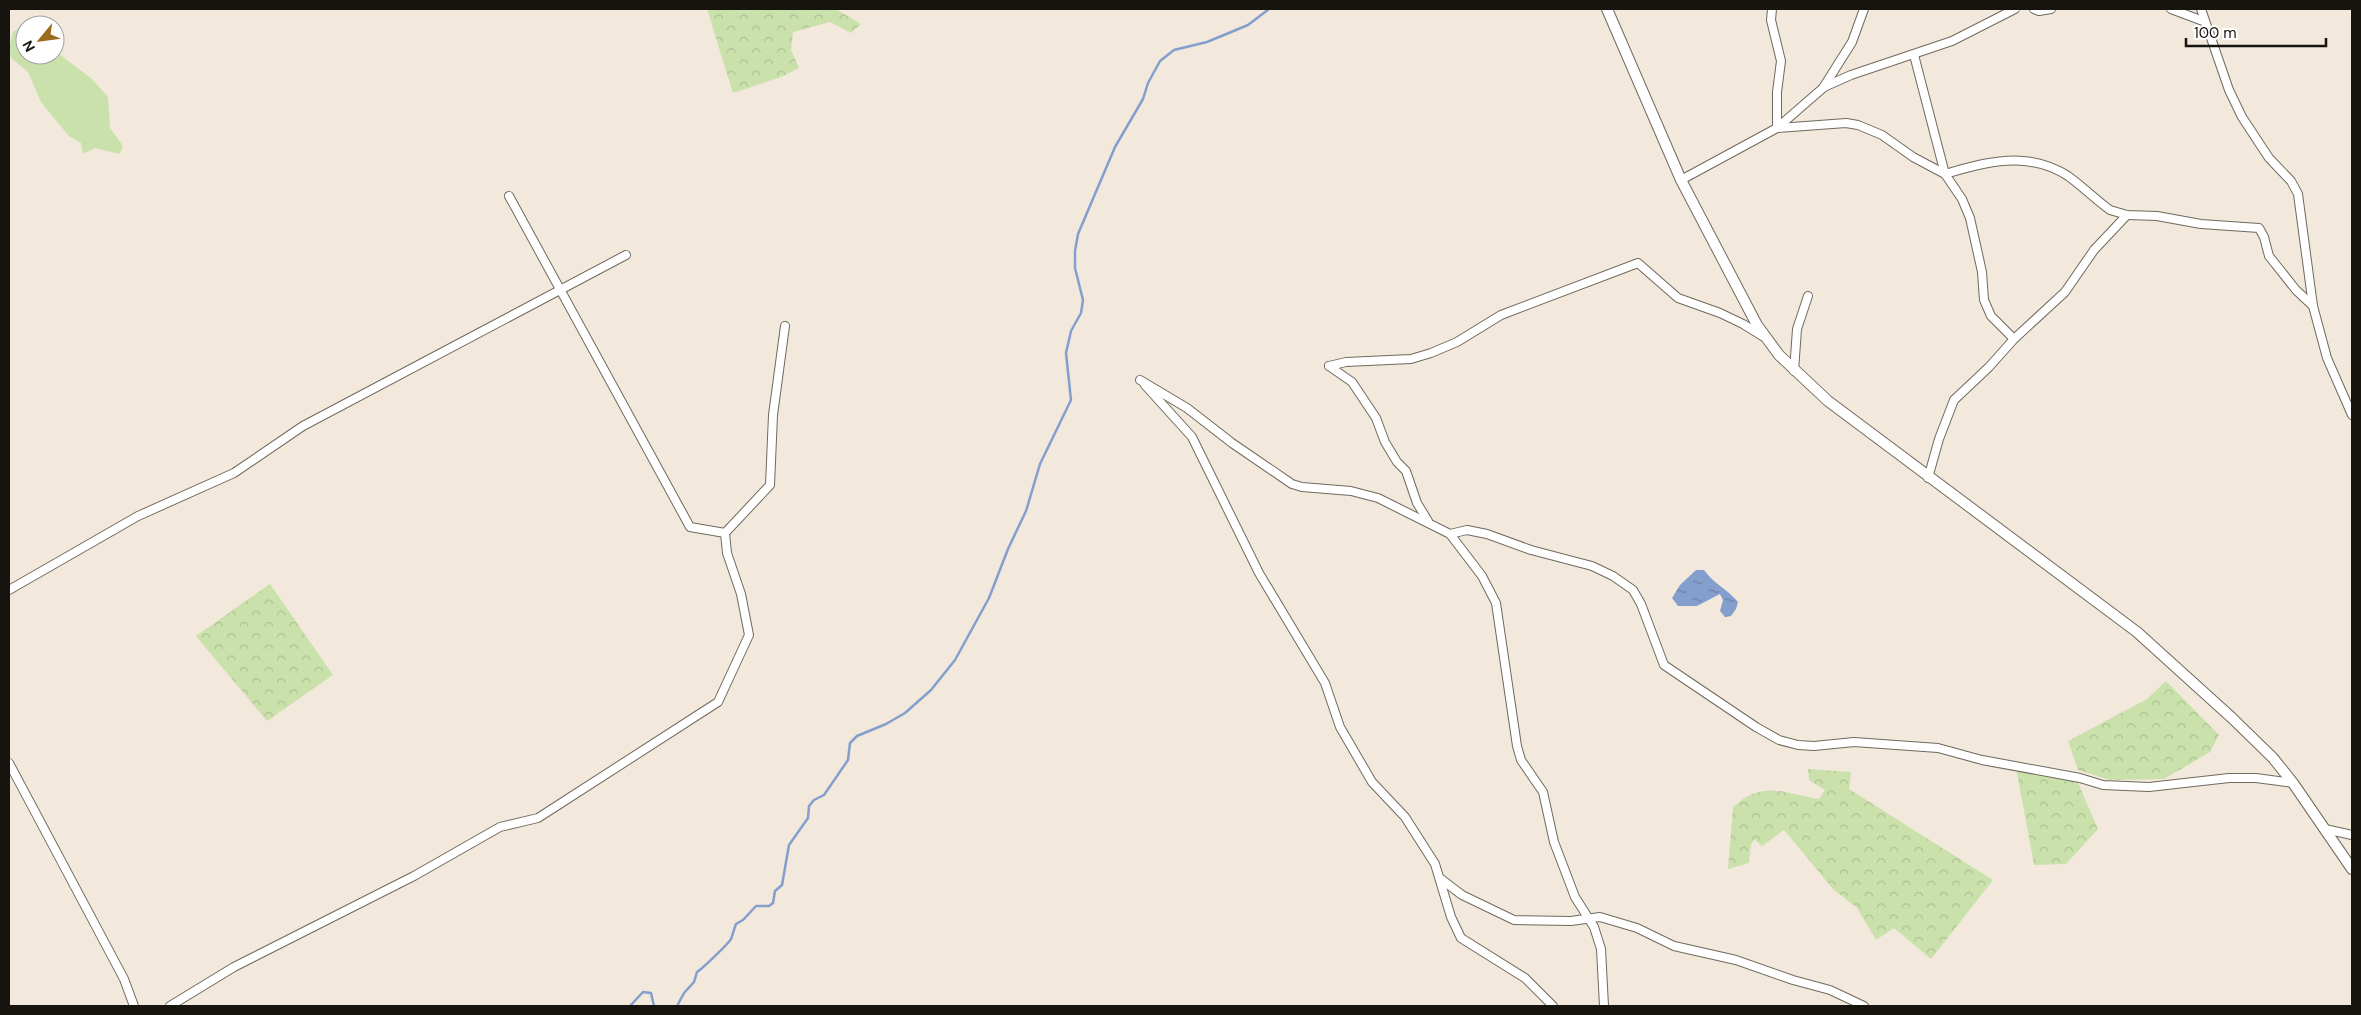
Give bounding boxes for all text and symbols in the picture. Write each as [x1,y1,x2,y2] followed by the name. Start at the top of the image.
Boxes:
[15,15,65,65] north arrow
[2186,15,2326,47] scale bar
[2194,23,2237,43] text: 100 m
[18,37,39,55] text: N

